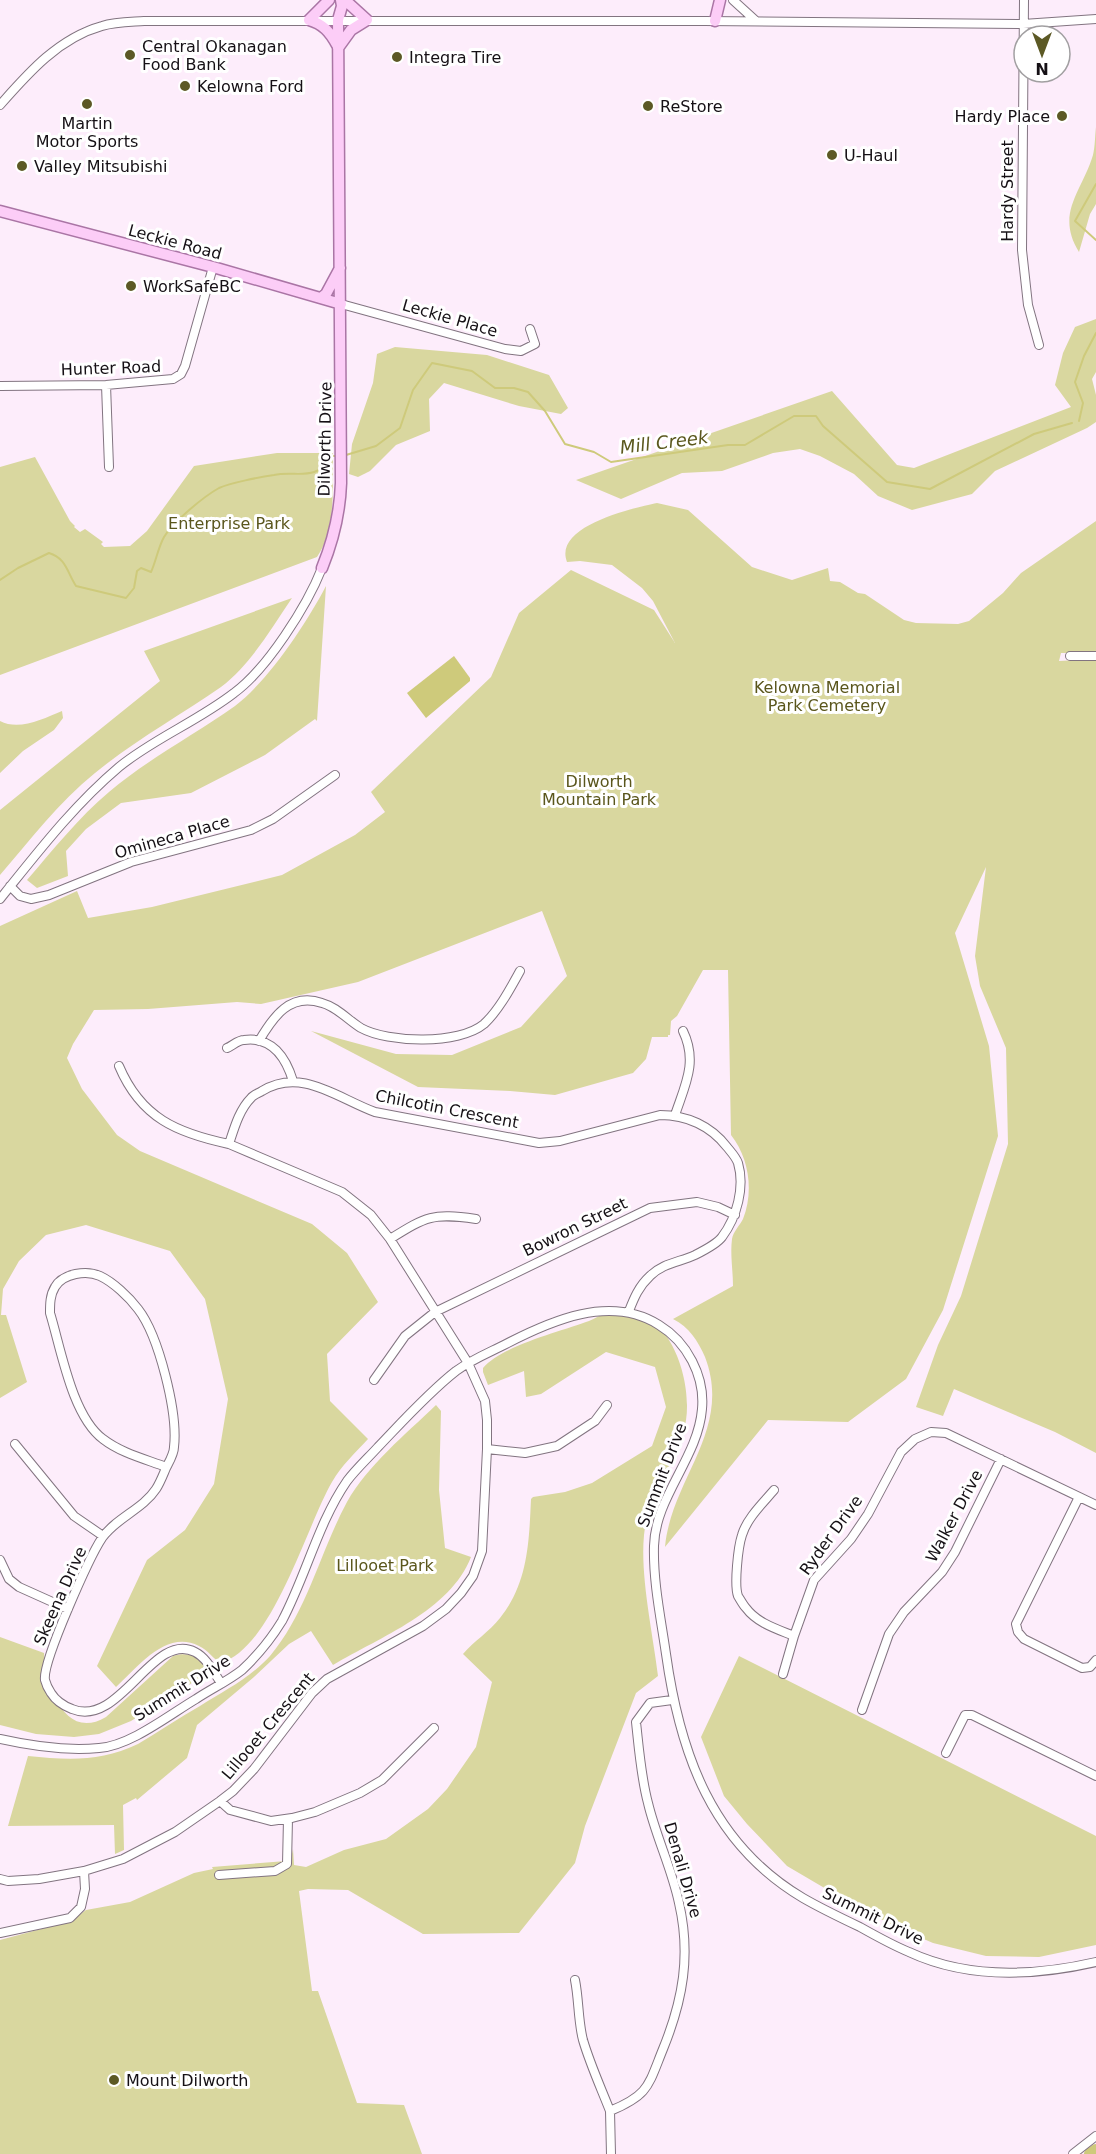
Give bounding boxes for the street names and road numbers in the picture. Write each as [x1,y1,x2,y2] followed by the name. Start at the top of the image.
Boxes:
[998,140,1017,242] street label: Hardy Street
[126,220,224,264] street label: Leckie Road
[400,295,500,341] street label: Leckie Place
[61,357,161,379] street label: Hunter Road
[314,381,336,497] street label: Dilworth Drive
[112,811,232,863] street label: Omineca Place
[374,1086,520,1132] street label: Chilcotin Crescent
[520,1194,630,1260] street label: Bowron Street
[633,1420,691,1530] street label: Summit Drive
[922,1467,986,1565] street label: Walker Drive
[796,1491,866,1579] street label: Ryder Drive
[30,1544,90,1648] street label: Skeena Drive
[130,1651,234,1725] street label: Summit Drive
[218,1669,318,1783] street label: Lillooet Crescent
[660,1820,706,1920] street label: Denali Drive
[819,1883,927,1949] street label: Summit Drive

